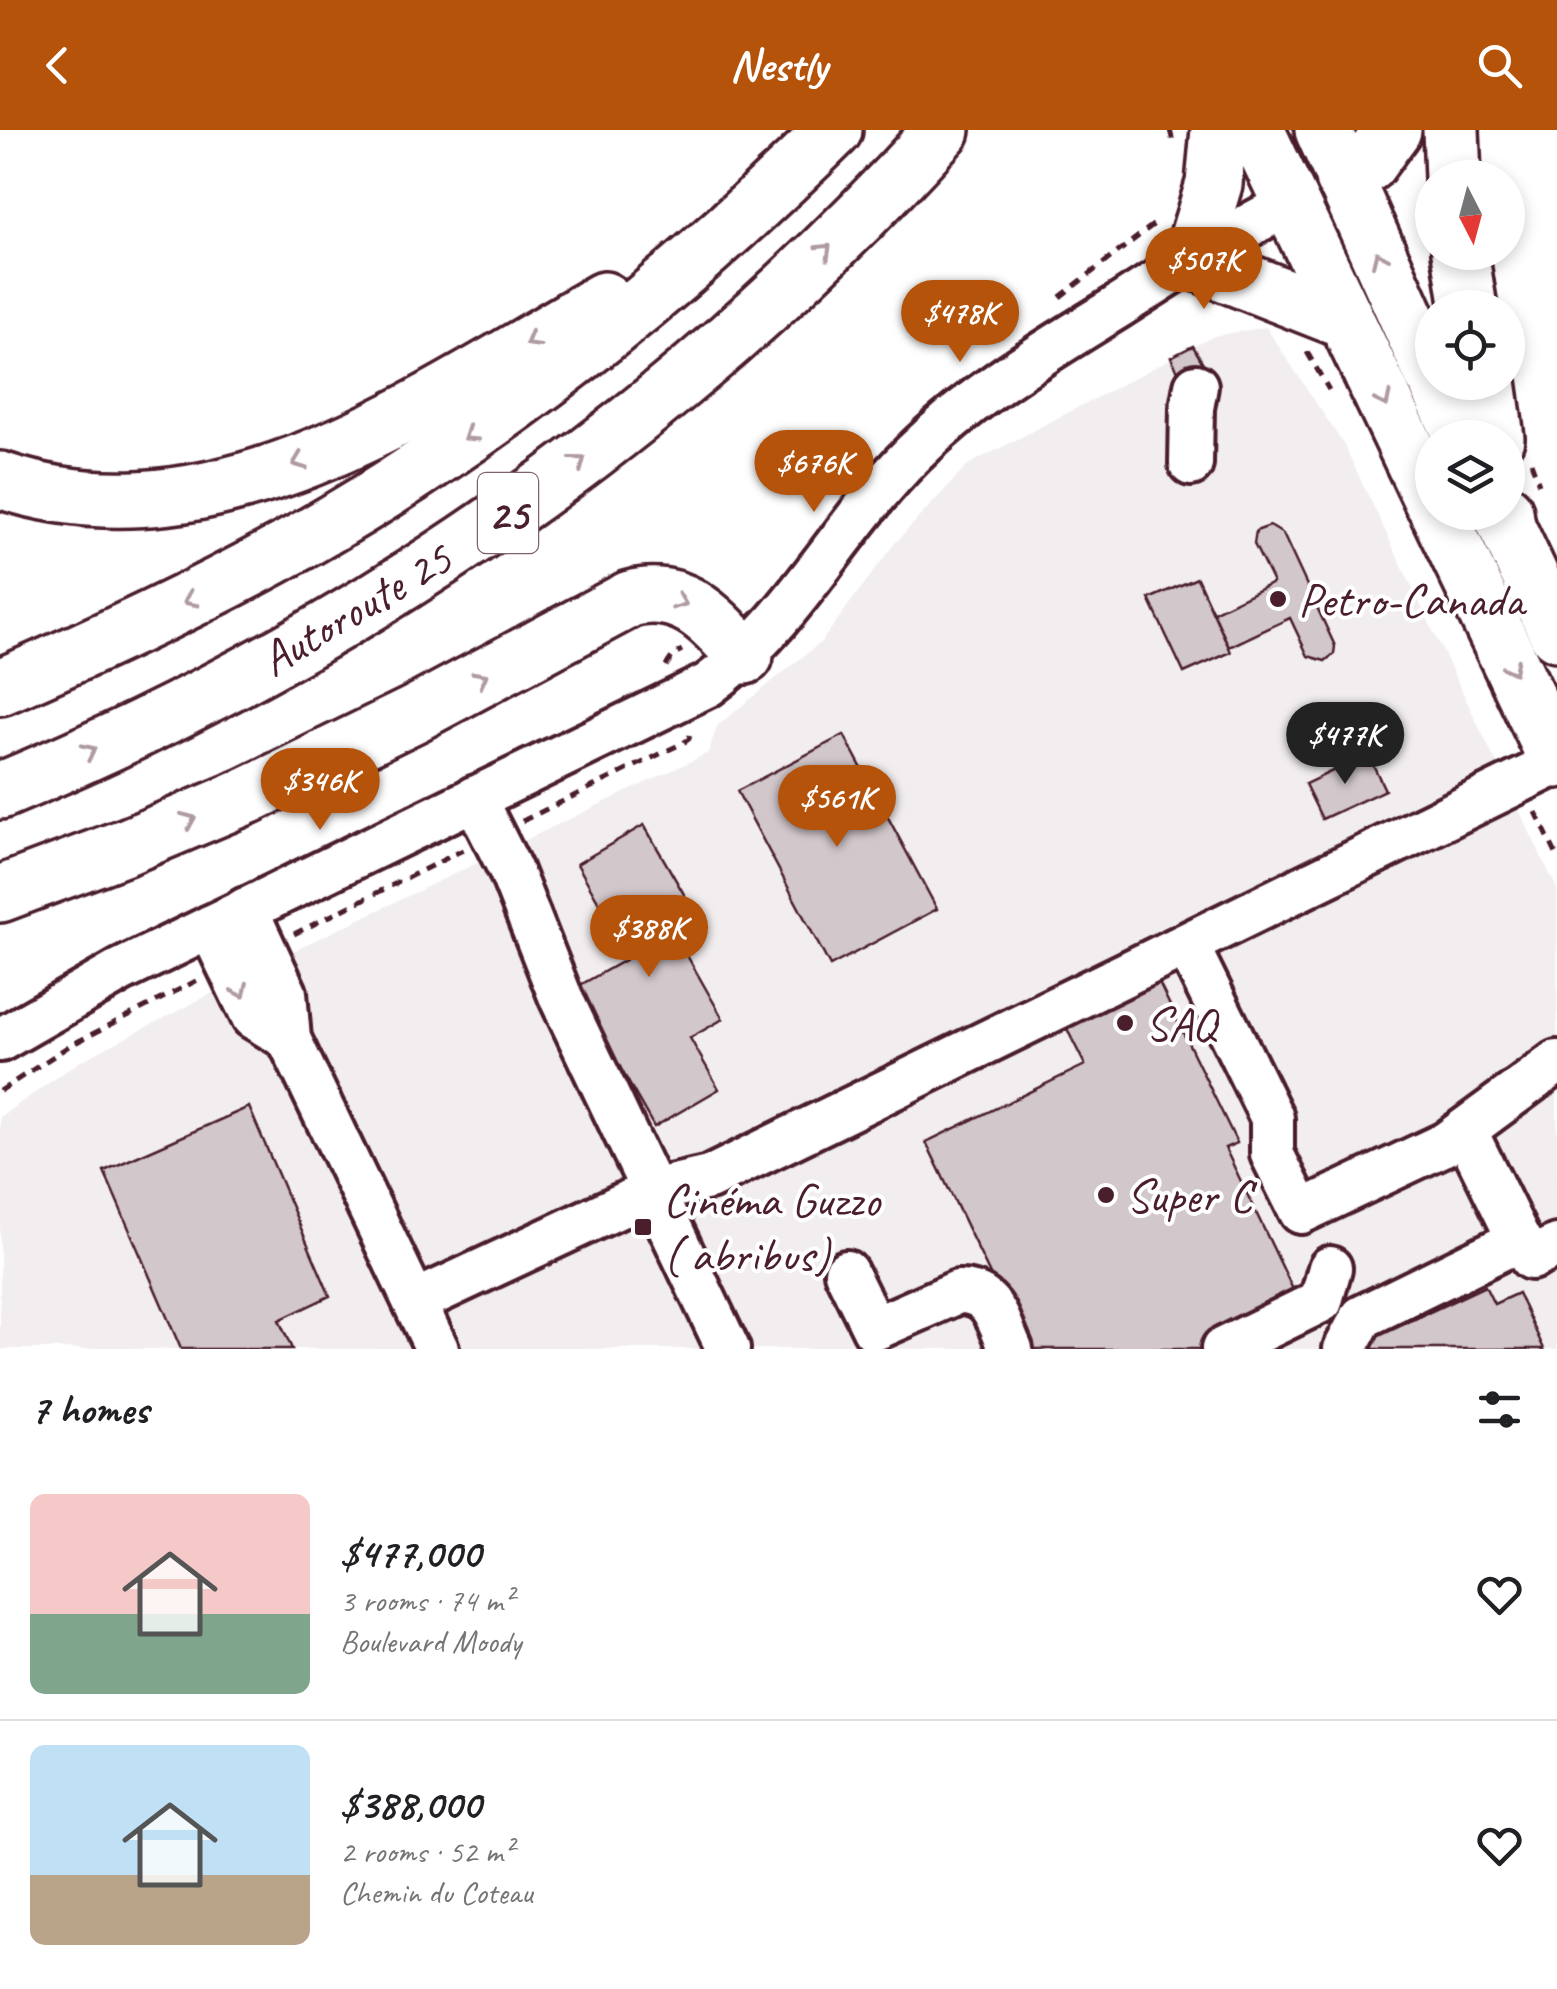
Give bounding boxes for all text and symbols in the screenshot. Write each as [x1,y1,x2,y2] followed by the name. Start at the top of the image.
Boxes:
[730,37,827,94] text: Nestly
[30,38,85,93] icon: back
[1472,38,1527,93] icon: search
[1415,160,1525,270] north arrow
[1415,160,1525,530] map controls
[1134,227,1274,312] pin: $507K
[1167,239,1241,280] text: $507K
[814,244,832,262] one-way arrow
[1371,250,1391,268] one-way arrow
[890,280,1030,365] pin: $478K
[1415,290,1525,400] button: locate
[923,292,997,333] text: $478K
[525,329,543,348] one-way arrow
[1372,390,1392,408] one-way arrow
[1415,420,1525,530] button: layers
[462,423,481,441] one-way arrow
[744,430,884,515] pin: $676K
[776,442,852,483] text: $676K
[291,450,308,471] one-way arrow
[568,456,586,473] one-way arrow
[478,473,538,553] road number: 25
[249,527,464,689] street label: Autoroute 25
[1298,570,1528,630] place label: Petro-Canada
[183,588,201,607] one-way arrow
[1267,588,1289,610] marker: Petro-Canada
[670,590,688,610] one-way arrow
[1500,658,1520,676] one-way arrow
[470,671,488,691] one-way arrow
[1275,702,1415,787] pin: $477K
[1308,714,1382,755] text: $477K
[79,743,97,763] one-way arrow
[250,748,390,833] pin: $346K
[283,760,357,801] text: $346K
[767,765,907,850] pin: $561K
[800,777,874,818] text: $561K
[179,812,197,832] one-way arrow
[579,895,719,980] pin: $388K
[612,907,686,948] text: $388K
[228,981,248,999] one-way arrow
[1145,994,1220,1054] place label: SAQ
[1114,1012,1136,1034] marker: SAQ
[1126,1166,1258,1226] place label: Super C
[663,1170,882,1285] place label: Cinéma Guzzo ( abribus)
[1095,1184,1117,1206] marker: Super C
[632,1216,654,1238] marker: Cinéma Guzzo ( abribus)
[1472,1382,1527,1437] icon: filters
[30,1383,148,1436] text: 7 homes
[340,1527,480,1580] text: $477,000
[110,1534,230,1654] icon: home
[1472,1567,1527,1622] icon: heart
[340,1580,513,1621] text: 3 rooms · 74 m²
[340,1621,521,1662] text: Boulevard Moody
[340,1778,481,1831] text: $388,000
[110,1785,230,1905] icon: home
[1472,1818,1527,1873] icon: heart
[340,1831,513,1872] text: 2 rooms · 52 m²
[340,1872,533,1913] text: Chemin du Coteau

